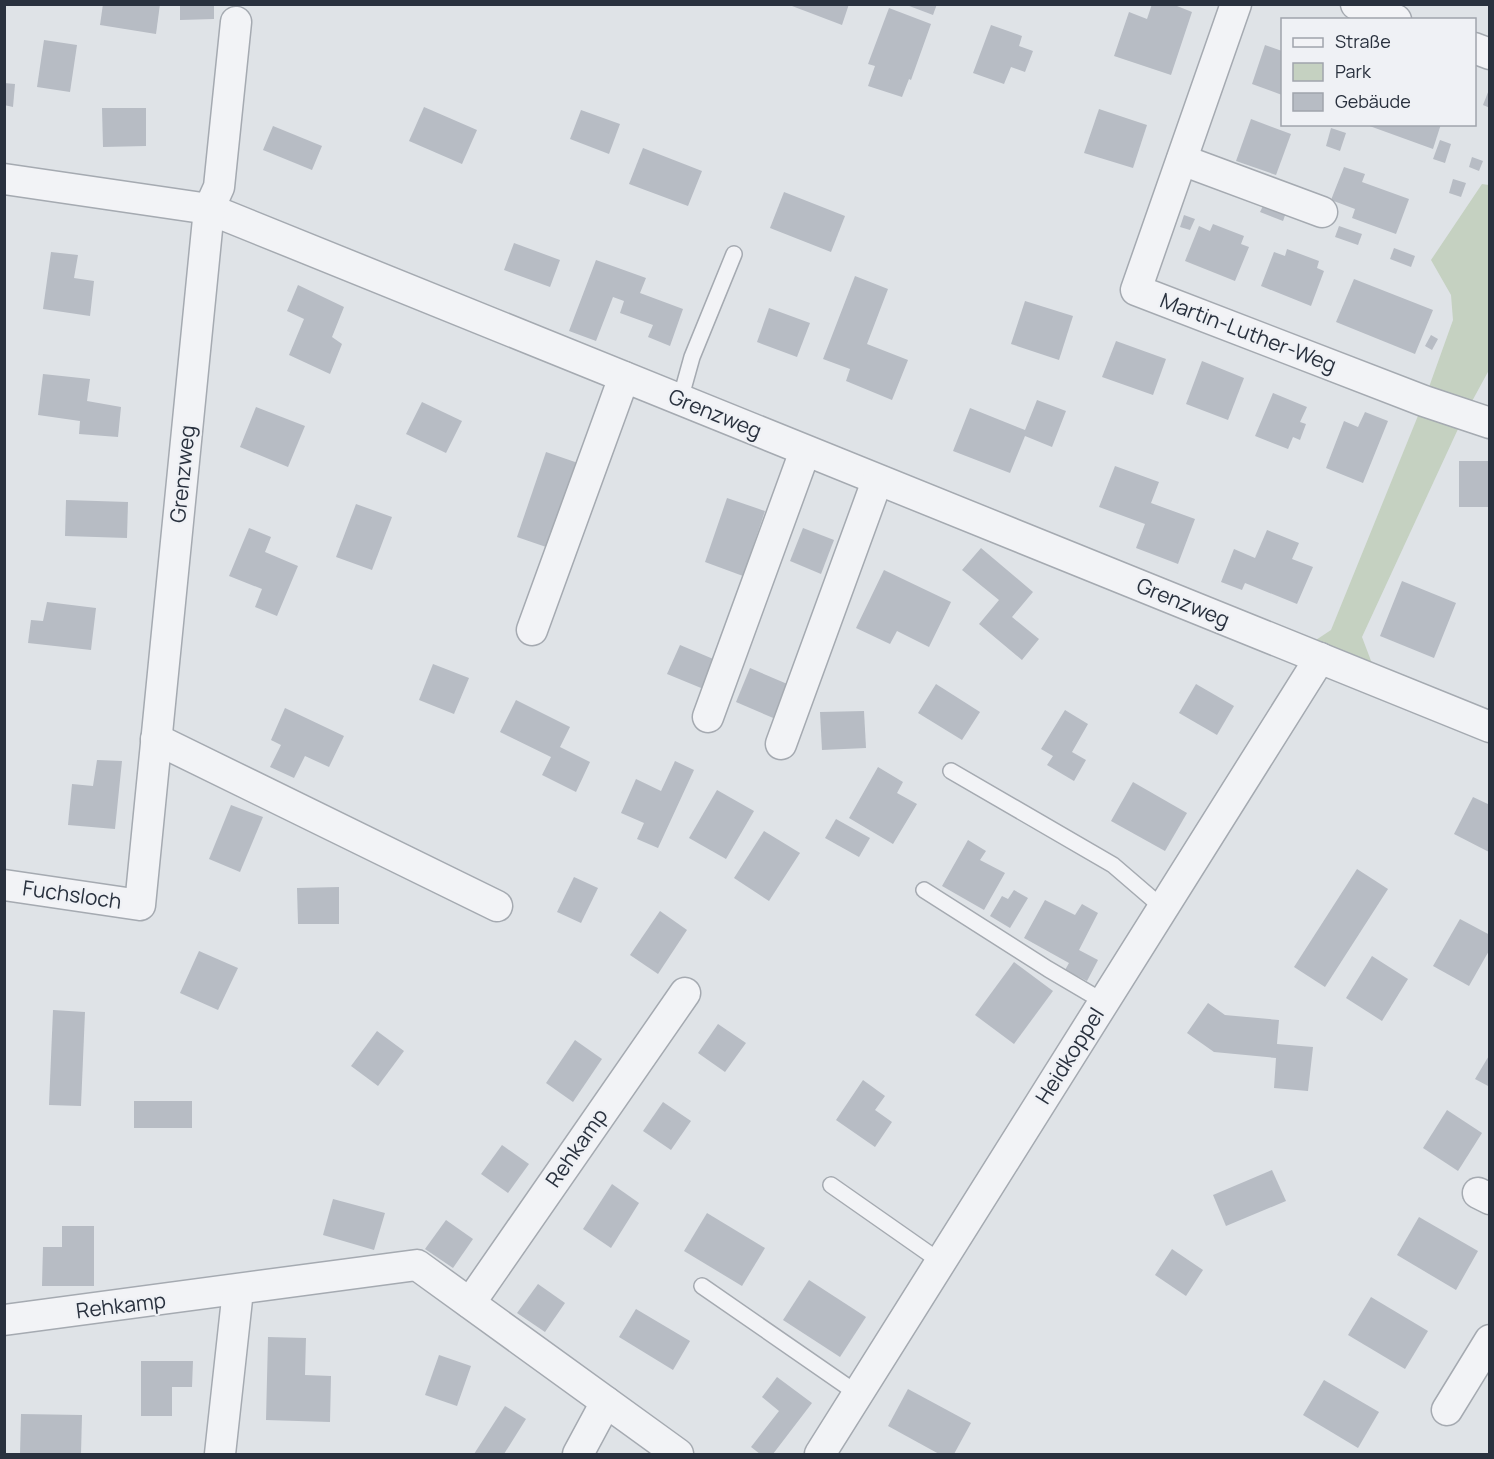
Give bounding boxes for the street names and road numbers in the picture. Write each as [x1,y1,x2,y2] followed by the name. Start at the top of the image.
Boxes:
[1156,286,1340,379] street label: Martin-Luther-Weg
[665,382,766,444] street label: Grenzweg
[163,424,201,524] street label: Grenzweg
[1133,571,1234,633] street label: Grenzweg
[21,873,123,915] street label: Fuchsloch
[1028,1002,1110,1109] street label: Heidkoppel
[539,1102,614,1192] street label: Rehkamp
[74,1286,167,1324] street label: Rehkamp

